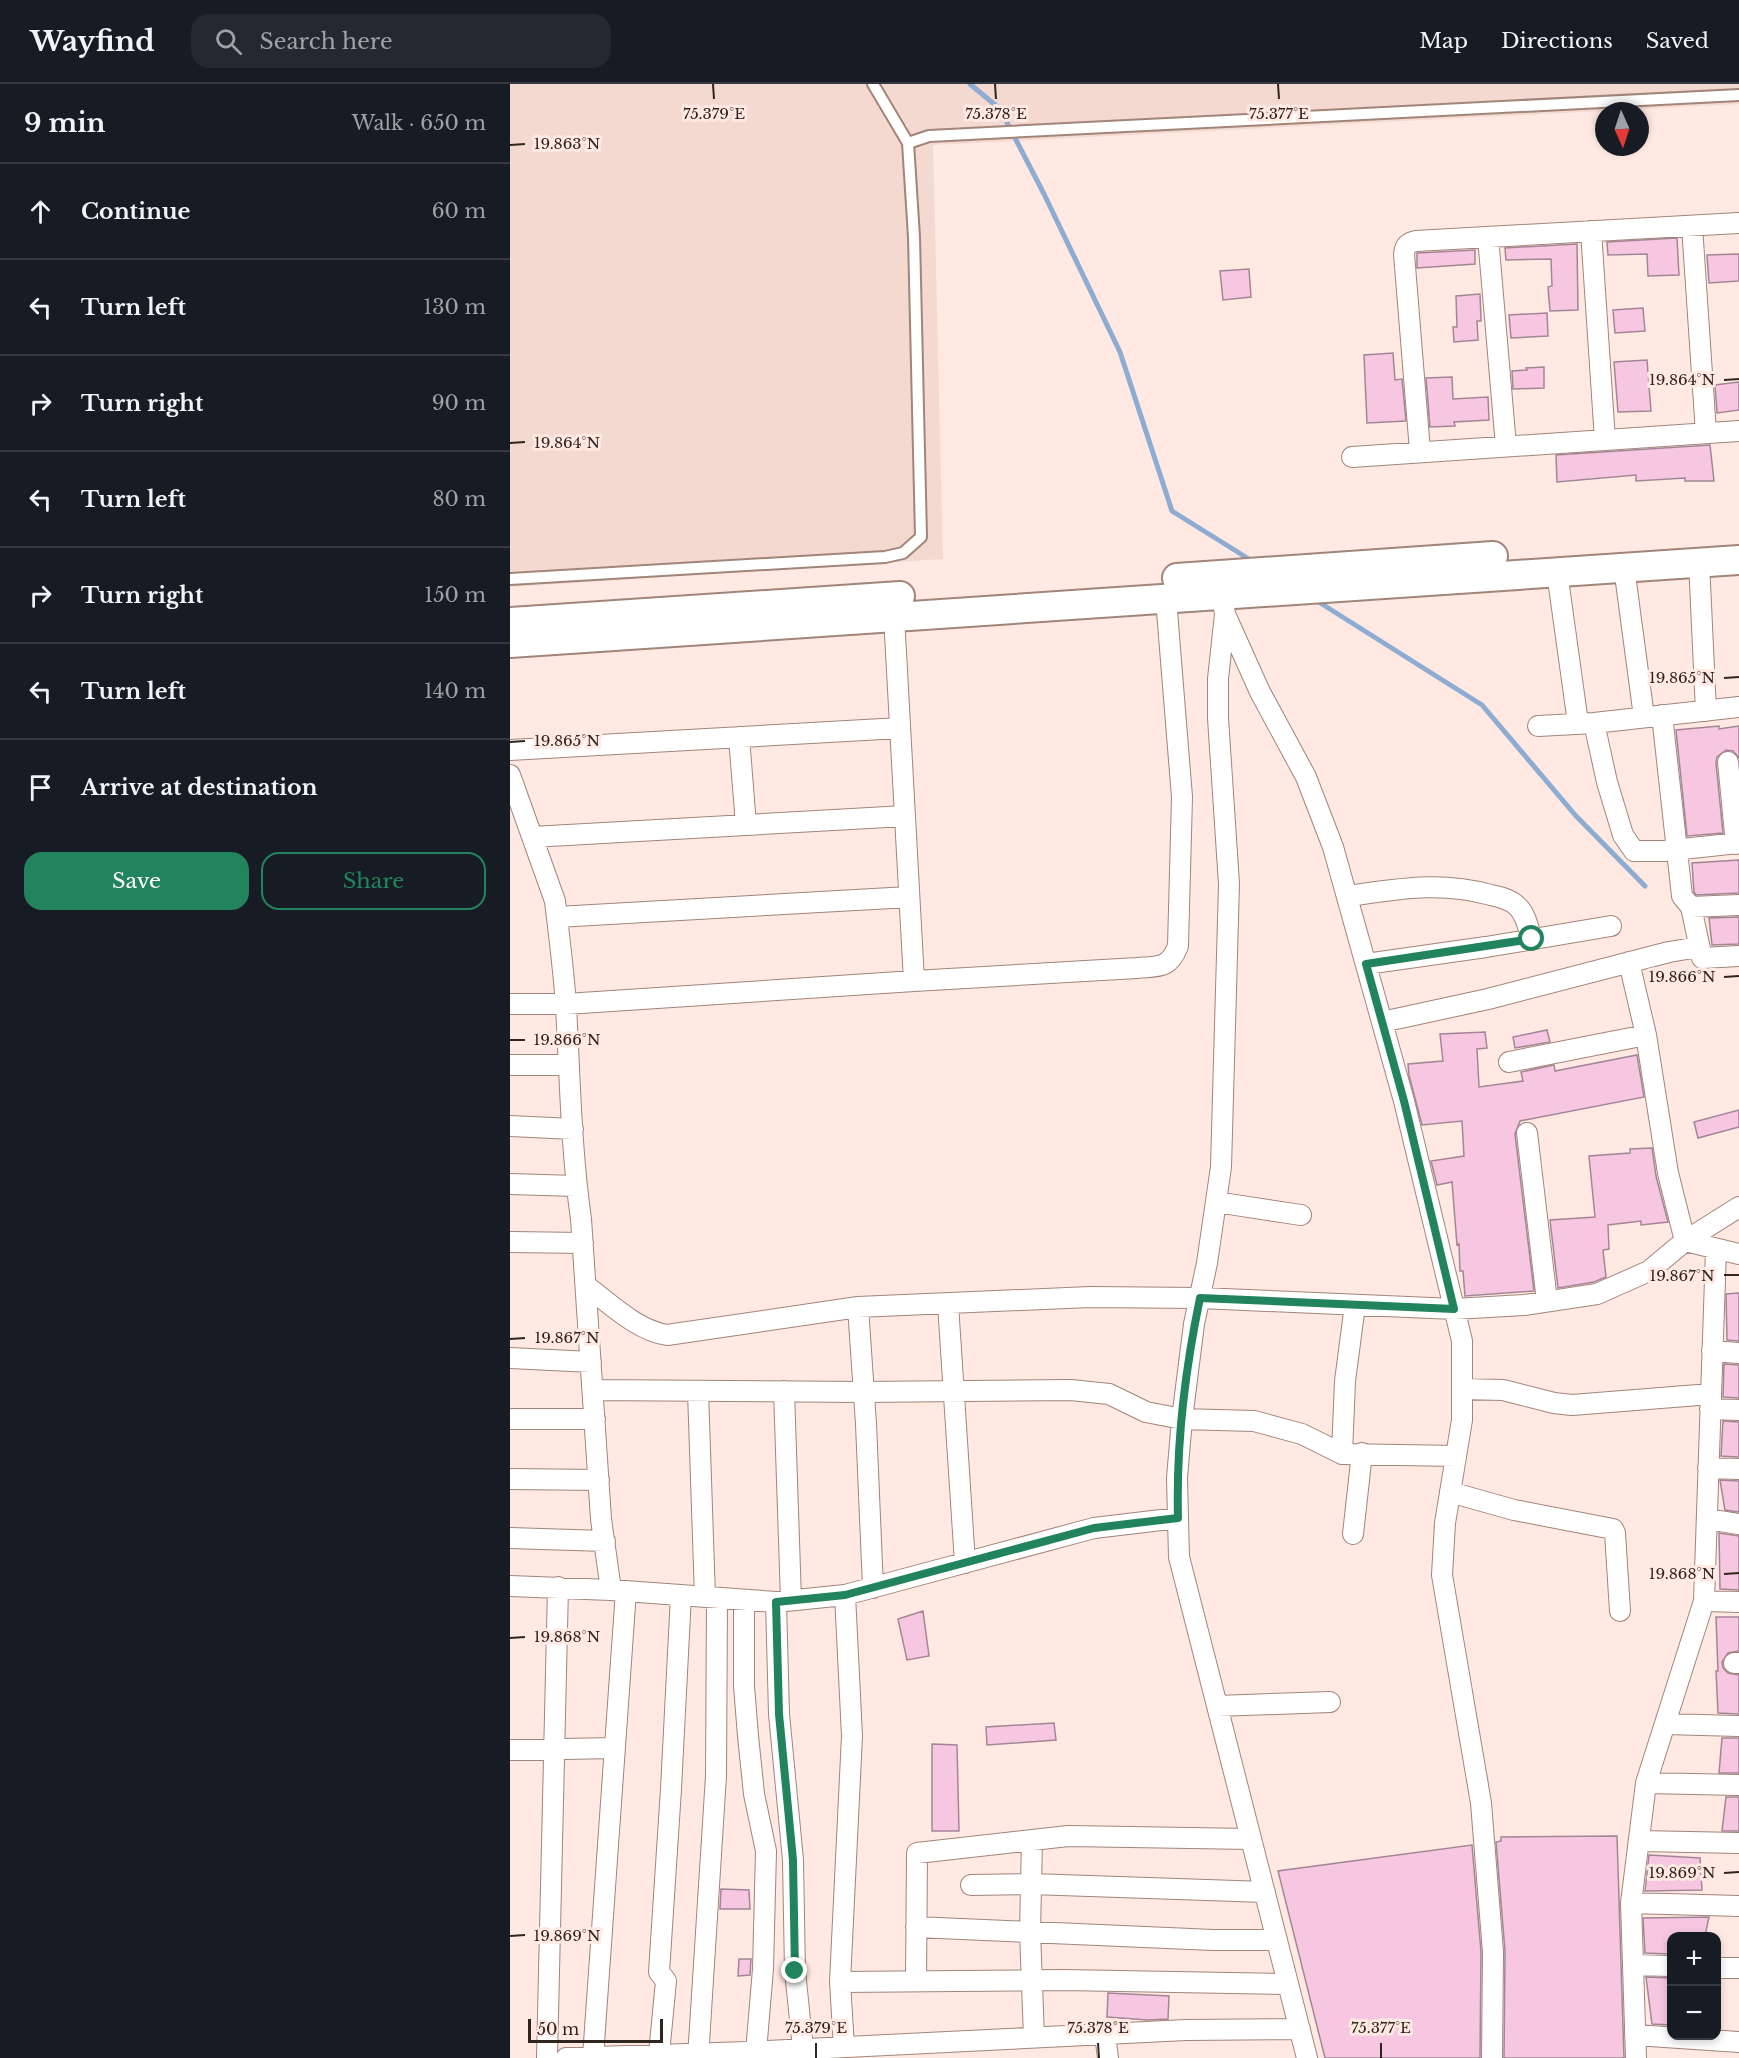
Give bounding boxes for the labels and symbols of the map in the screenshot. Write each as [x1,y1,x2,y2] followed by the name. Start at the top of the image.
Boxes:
[1595,102,1649,156] north arrow
[683,104,745,123] text: 75.379°E
[965,104,1027,123] text: 75.378°E
[1249,104,1309,123] text: 75.377°E
[534,134,600,153] text: 19.863°N
[1649,370,1715,389] text: 19.864°N
[534,433,600,452] text: 19.864°N
[1649,668,1715,687] text: 19.865°N
[534,731,600,750] text: 19.865°N
[1518,925,1544,951] route start
[1648,967,1716,986] text: 19.866°N
[533,1030,601,1049] text: 19.866°N
[1650,1266,1714,1285] text: 19.867°N
[535,1328,599,1347] text: 19.867°N
[1649,1564,1715,1583] text: 19.868°N
[534,1627,600,1646] text: 19.868°N
[1648,1863,1716,1882] text: 19.869°N
[533,1926,601,1945] text: 19.869°N
[781,1957,807,1983] route end
[528,2016,663,2044] scale bar
[785,2018,847,2037] text: 75.379°E
[1067,2018,1129,2037] text: 75.378°E
[1351,2018,1411,2037] text: 75.377°E

